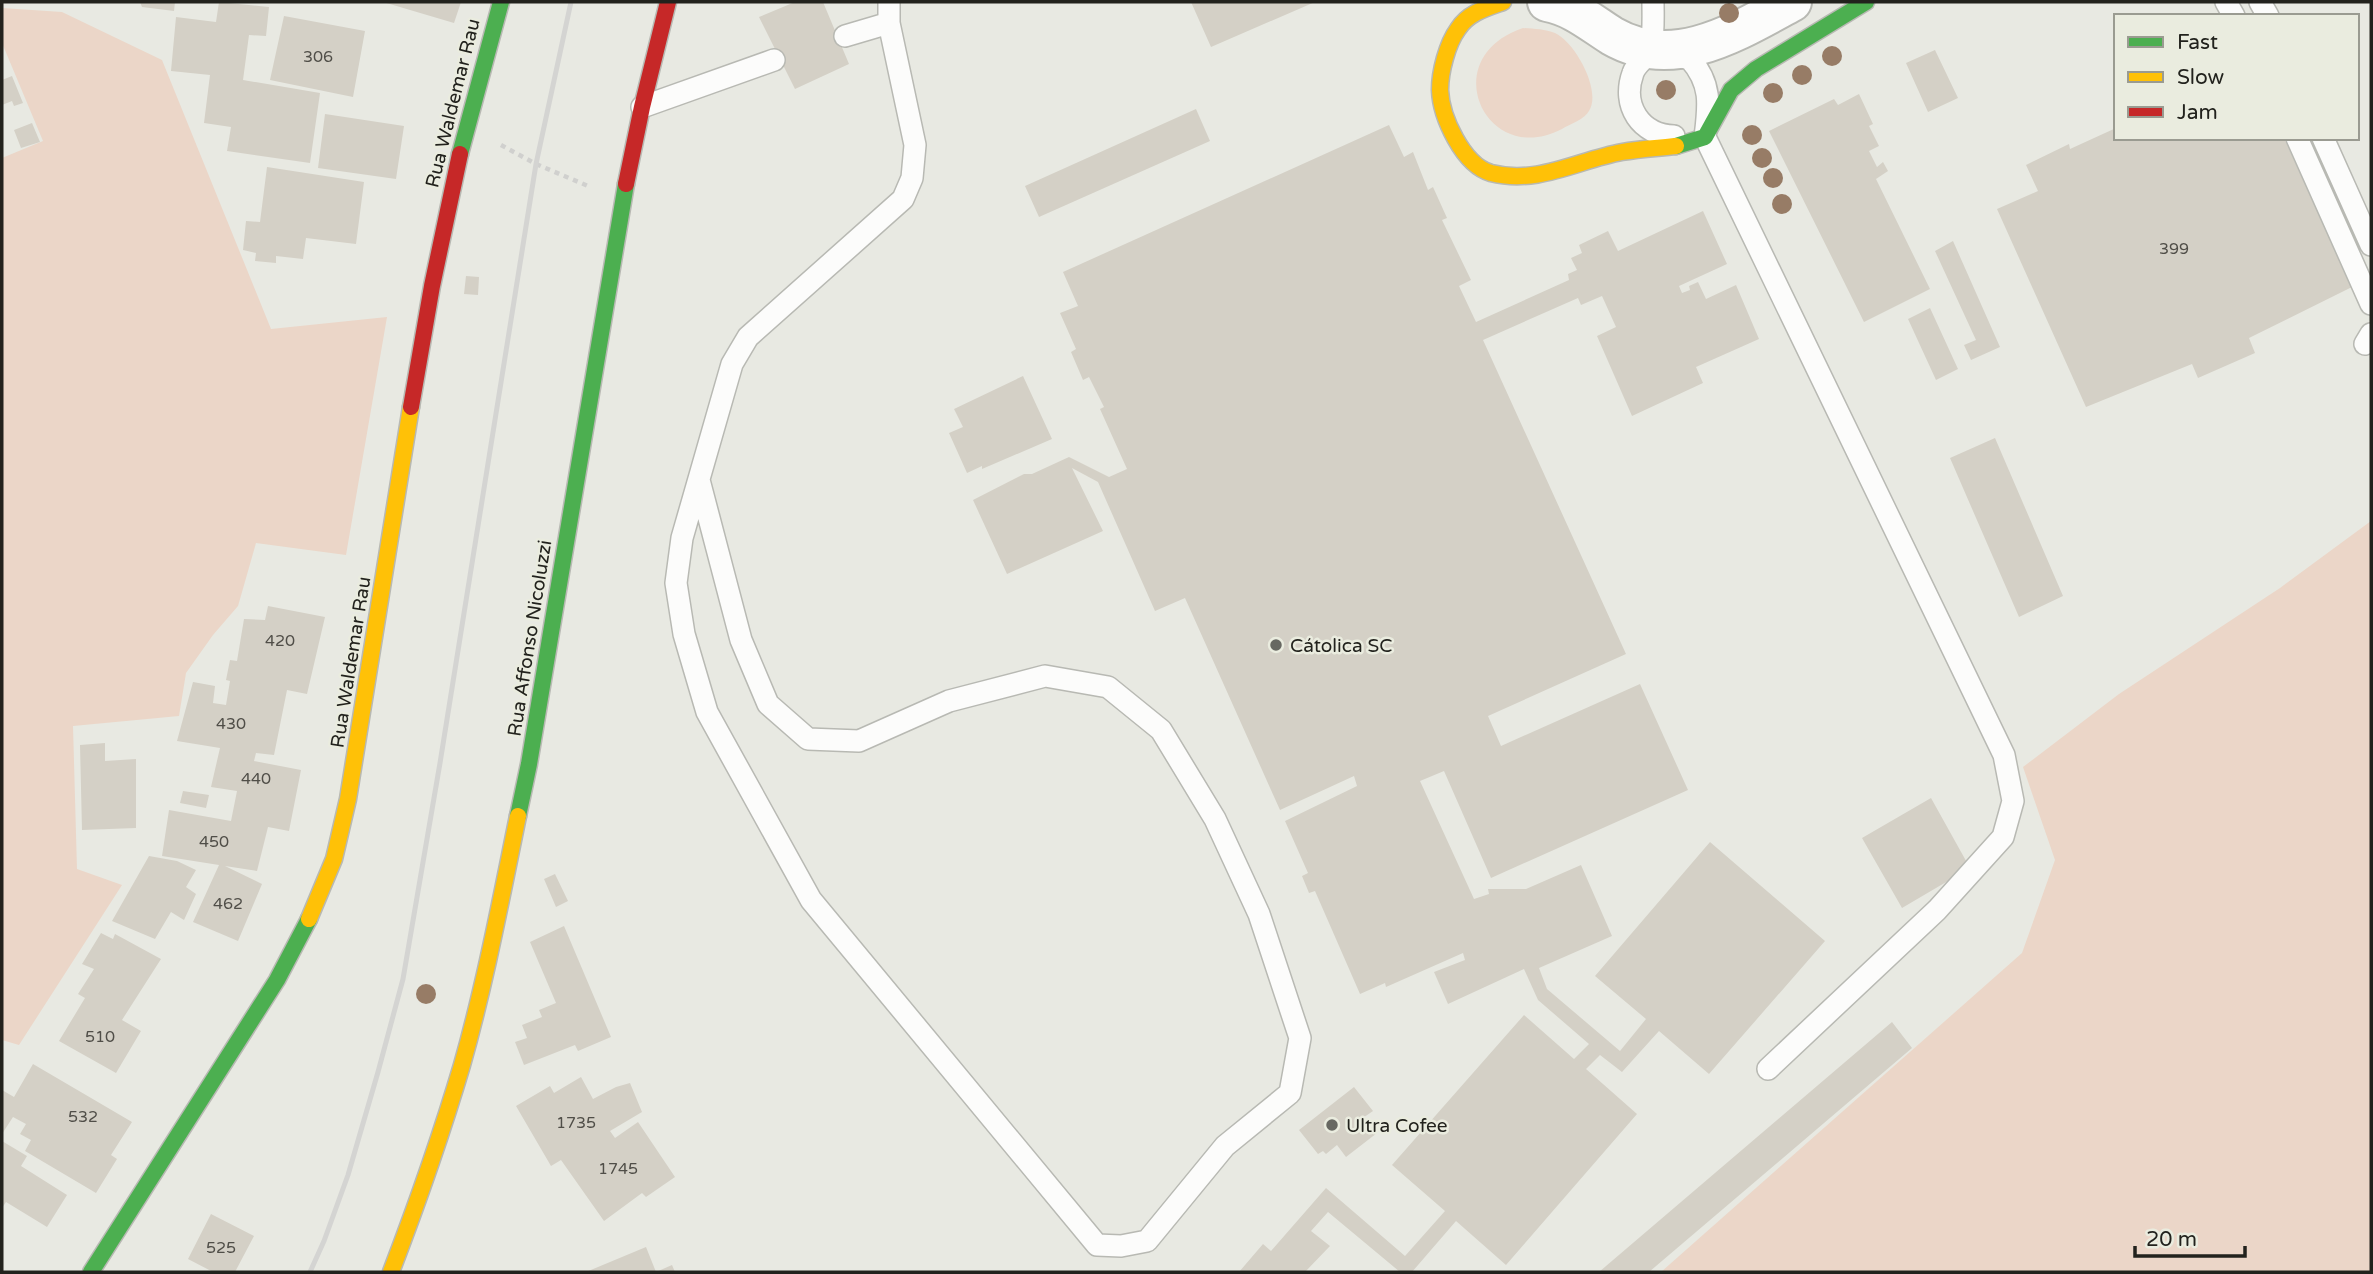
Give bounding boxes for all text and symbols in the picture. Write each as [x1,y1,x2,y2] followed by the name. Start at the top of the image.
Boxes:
[2114,14,2359,140] legend
[421,16,485,190] street label: Rua Waldemar Rau
[2177,30,2218,55] text: Fast
[303,47,333,67] house number: 306
[2177,65,2225,90] text: Slow
[2177,100,2218,125] text: Jam
[2159,239,2189,259] house number: 399
[504,538,556,738] street label: Rua Affonso Nicoluzzi
[327,575,375,749] street label: Rua Waldemar Rau
[265,631,295,651] house number: 420
[1290,635,1392,657] place label: Cátolica SC
[1268,637,1284,653] marker: Cátolica SC
[216,714,246,734] house number: 430
[241,769,271,789] house number: 440
[199,832,229,852] house number: 450
[213,894,243,914] house number: 462
[85,1027,115,1047] house number: 510
[68,1107,98,1127] house number: 532
[556,1113,596,1133] house number: 1735
[1346,1115,1448,1137] place label: Ultra Cofee
[1324,1117,1340,1133] marker: Ultra Cofee
[598,1159,638,1179] house number: 1745
[2135,1214,2245,1258] scale bar
[2146,1227,2197,1252] text: 20 m
[206,1238,236,1258] house number: 525

